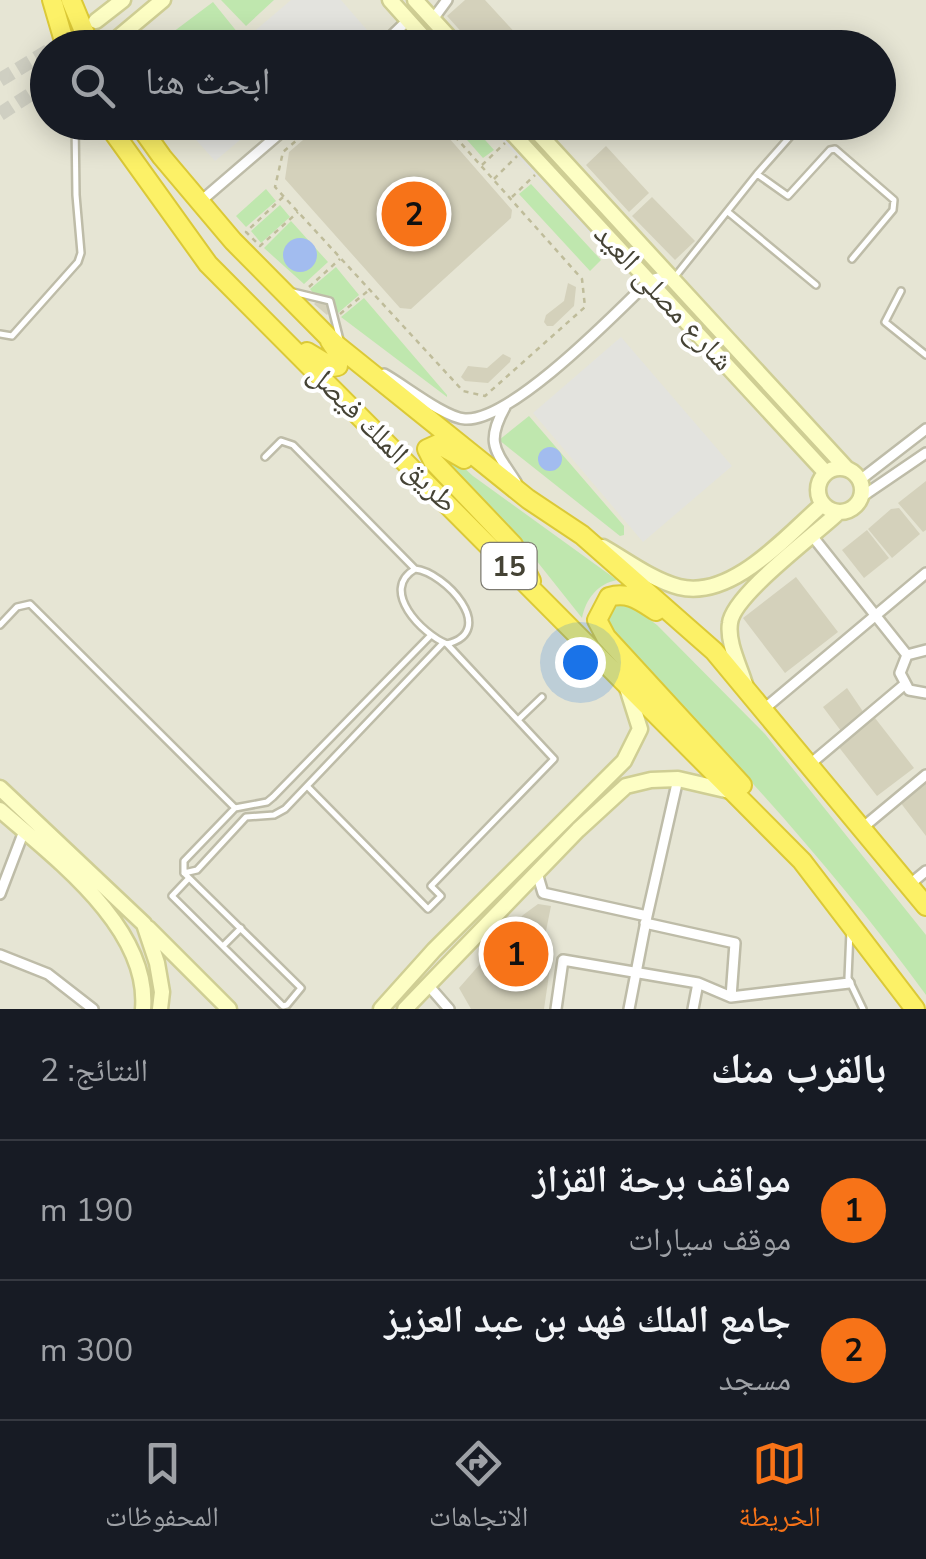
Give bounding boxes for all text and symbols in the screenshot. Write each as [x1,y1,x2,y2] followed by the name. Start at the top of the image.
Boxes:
[30,30,896,140] search box
[145,56,271,107] text: ابحث هنا
[65,58,120,113] icon: search
[382,176,446,252] pin: 2
[584,214,743,380] street label: شارع مصلى العيد
[299,354,467,522] street label: طريق الملك فيصل
[482,543,536,589] road number: 15
[555,637,606,688] your location
[484,916,548,992] pin: 1
[711,1041,886,1098] text: بالقرب منك
[40,1049,148,1092] text: النتائج: 2
[533,1154,791,1205] text: مواقف برحة القزاز
[40,1189,133,1232] text: 190 m
[844,1189,863,1232] text: 1
[628,1218,791,1261] text: موقف سيارات
[384,1294,791,1345] text: جامع الملك فهد بن عبد العزيز
[40,1329,133,1372] text: 300 m
[844,1329,863,1372] text: 2
[719,1358,791,1401] text: مسجد
[105,1436,219,1544] tab: المحفوظات
[429,1436,528,1544] tab: الاتجاهات
[739,1436,821,1544] tab: الخريطة

